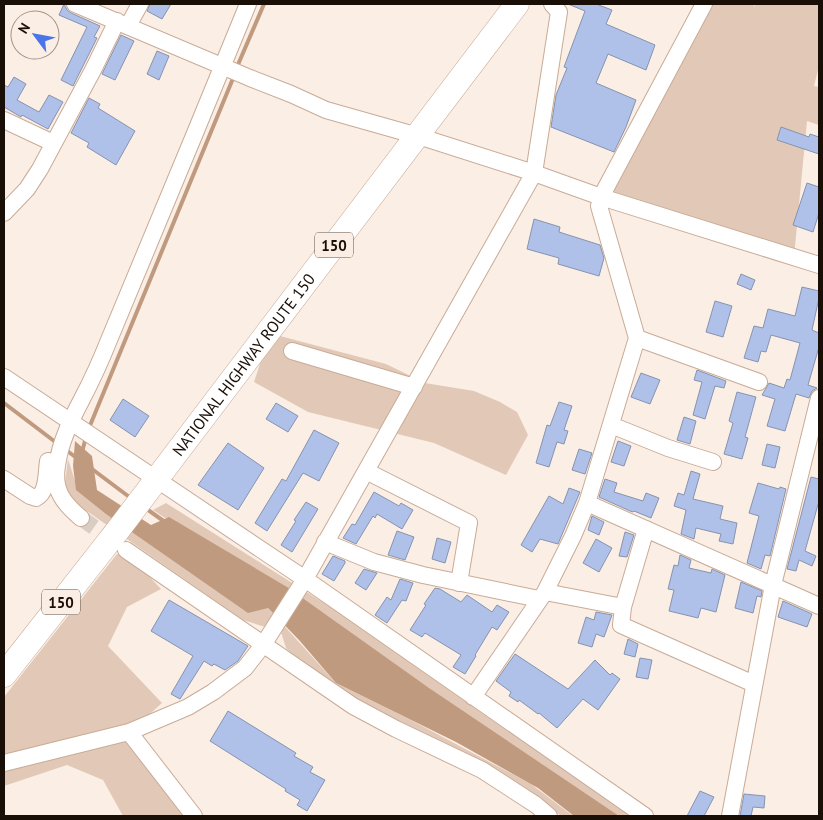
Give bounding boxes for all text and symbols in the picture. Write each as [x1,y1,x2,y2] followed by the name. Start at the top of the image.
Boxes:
[10,10,60,60] north arrow
[14,19,34,37] text: N
[315,232,353,258] road number: 150
[168,269,319,460] street label: NATIONAL HIGHWAY ROUTE 150
[42,590,80,614] road number: 150

